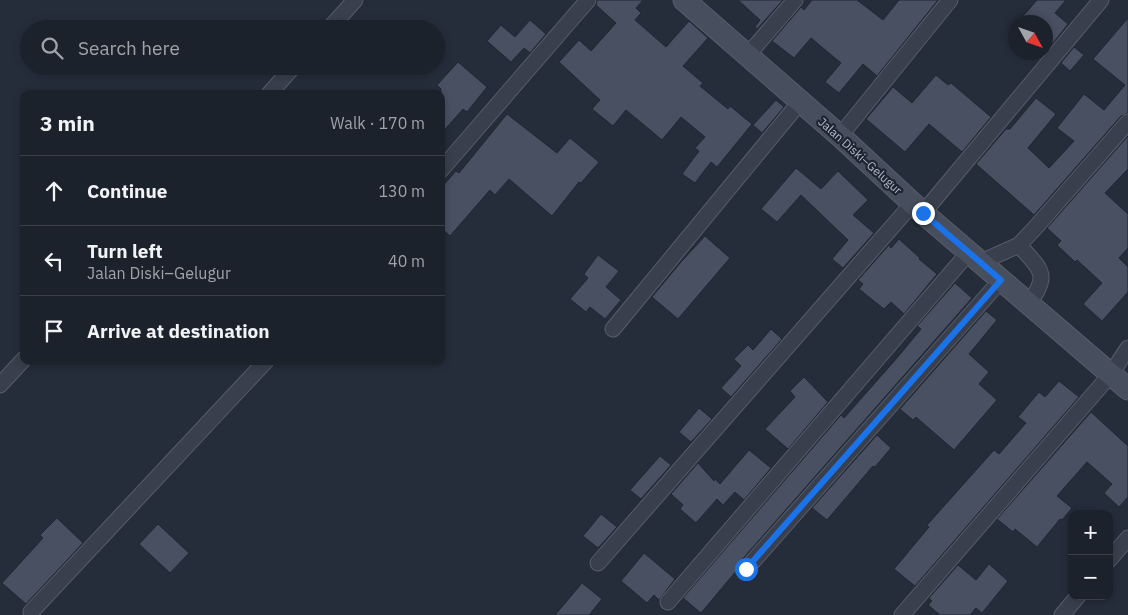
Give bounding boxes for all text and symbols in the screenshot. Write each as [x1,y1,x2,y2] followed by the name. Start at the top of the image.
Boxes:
[1008,15,1053,60] north arrow
[20,20,445,75] search box
[38,34,66,62] icon: search
[78,36,180,60] text: Search here
[40,109,95,137] text: 3 min
[330,113,425,133] text: Walk · 170 m
[815,114,906,198] street label: Jalan Diski–Gelugur
[40,177,68,205] icon: ahead
[87,179,167,203] text: Continue
[378,181,425,201] text: 130 m
[912,202,935,225] route end
[87,239,163,263] text: Turn left
[40,247,68,275] icon: left
[388,251,425,271] text: 40 m
[87,263,231,283] text: Jalan Diski–Gelugur
[40,317,68,345] icon: arrive
[87,319,270,343] text: Arrive at destination
[1068,510,1113,600] map controls
[1068,510,1113,555] button: +
[1068,555,1113,600] button: −
[735,558,758,581] route start

